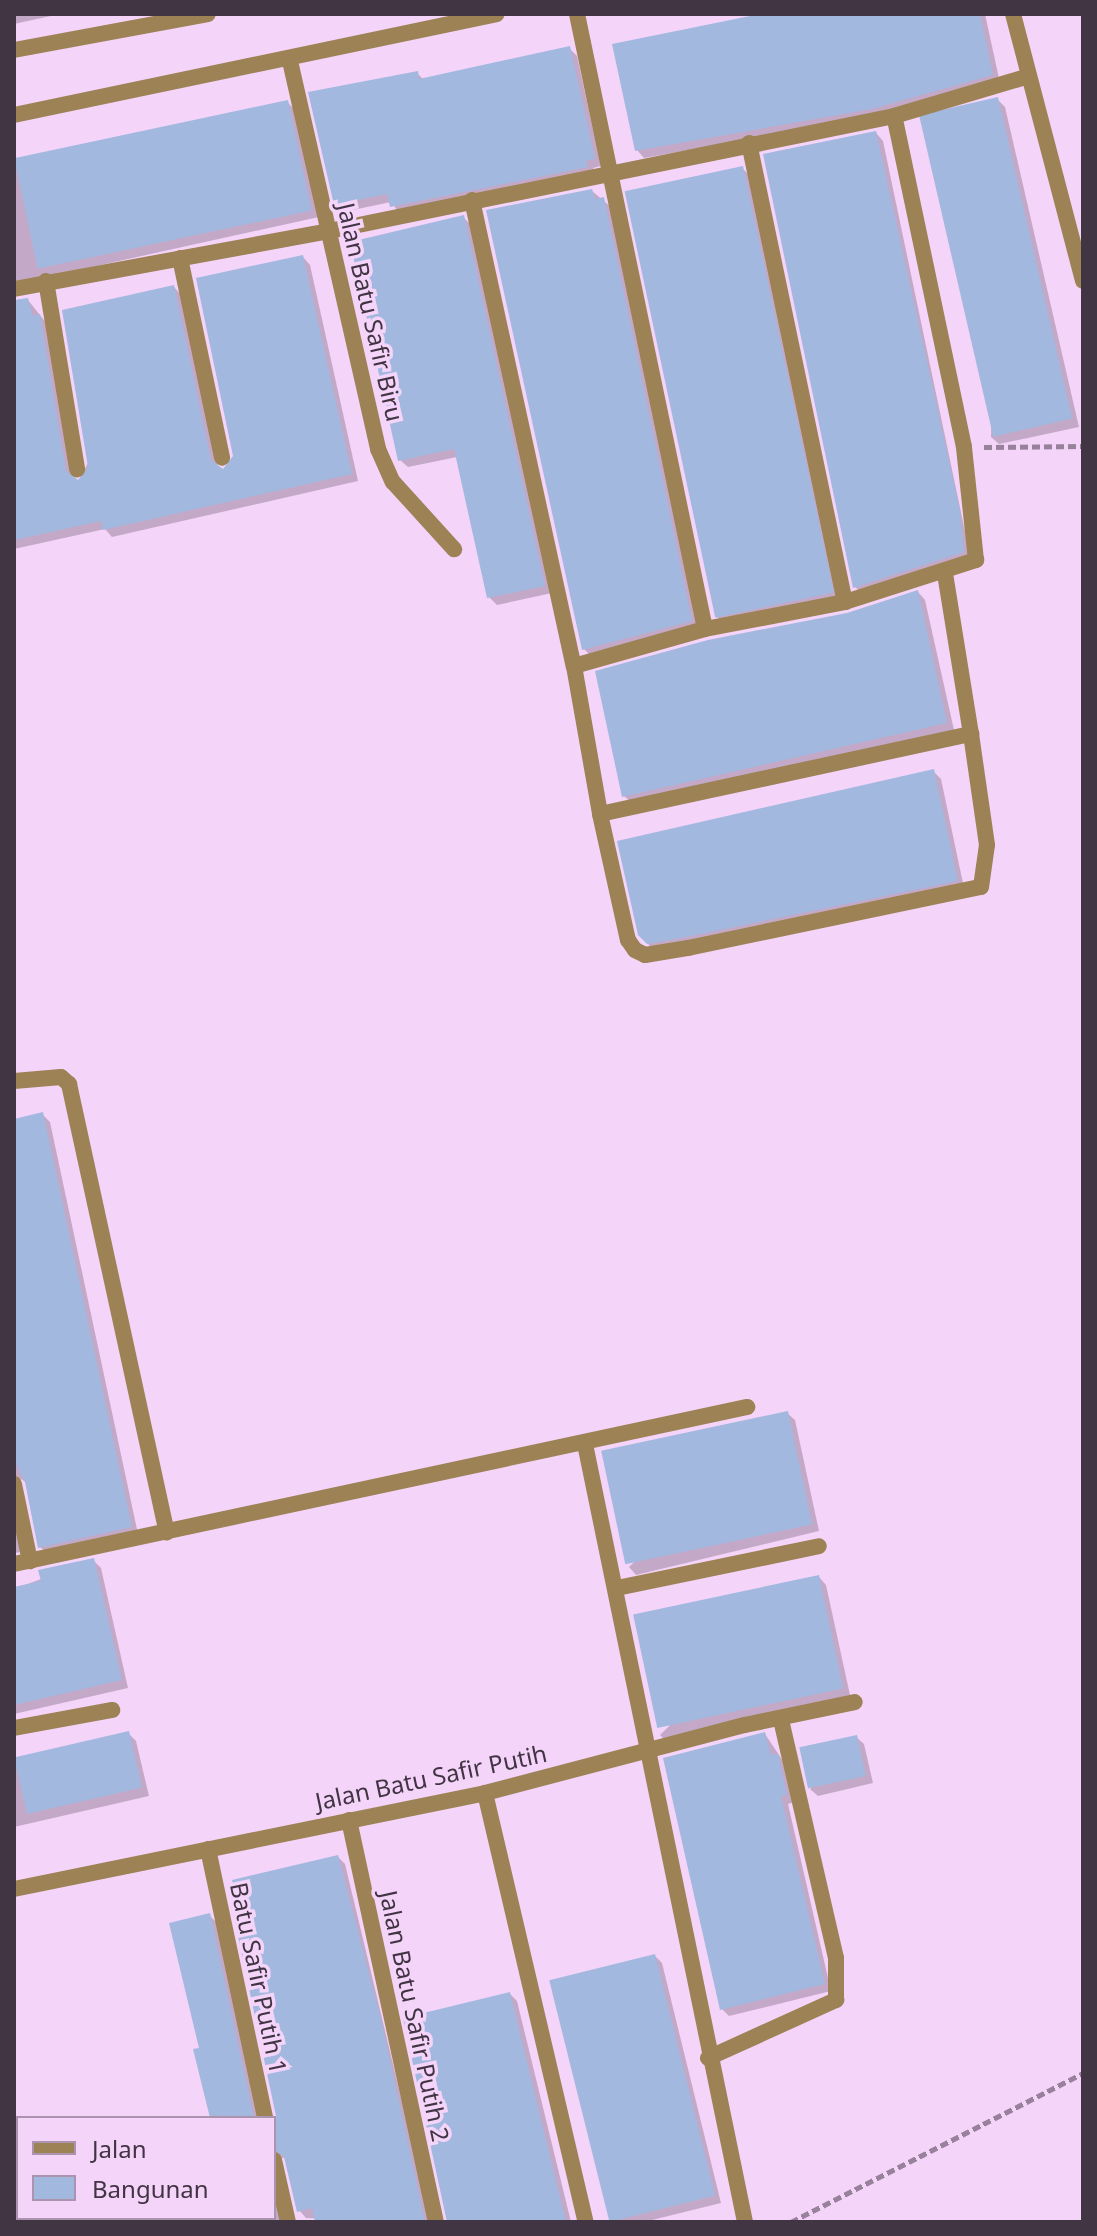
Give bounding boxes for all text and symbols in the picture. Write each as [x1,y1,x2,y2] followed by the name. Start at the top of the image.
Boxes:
[332,200,410,424] street label: Jalan Batu Safir Biru
[313,1738,549,1816] street label: Jalan Batu Safir Putih
[225,1880,293,2076] street label: Batu Safir Putih 1
[374,1888,456,2144] street label: Jalan Batu Safir Putih 2
[16,2116,276,2220] legend
[92,2132,147,2165] text: Jalan
[92,2172,209,2205] text: Bangunan

